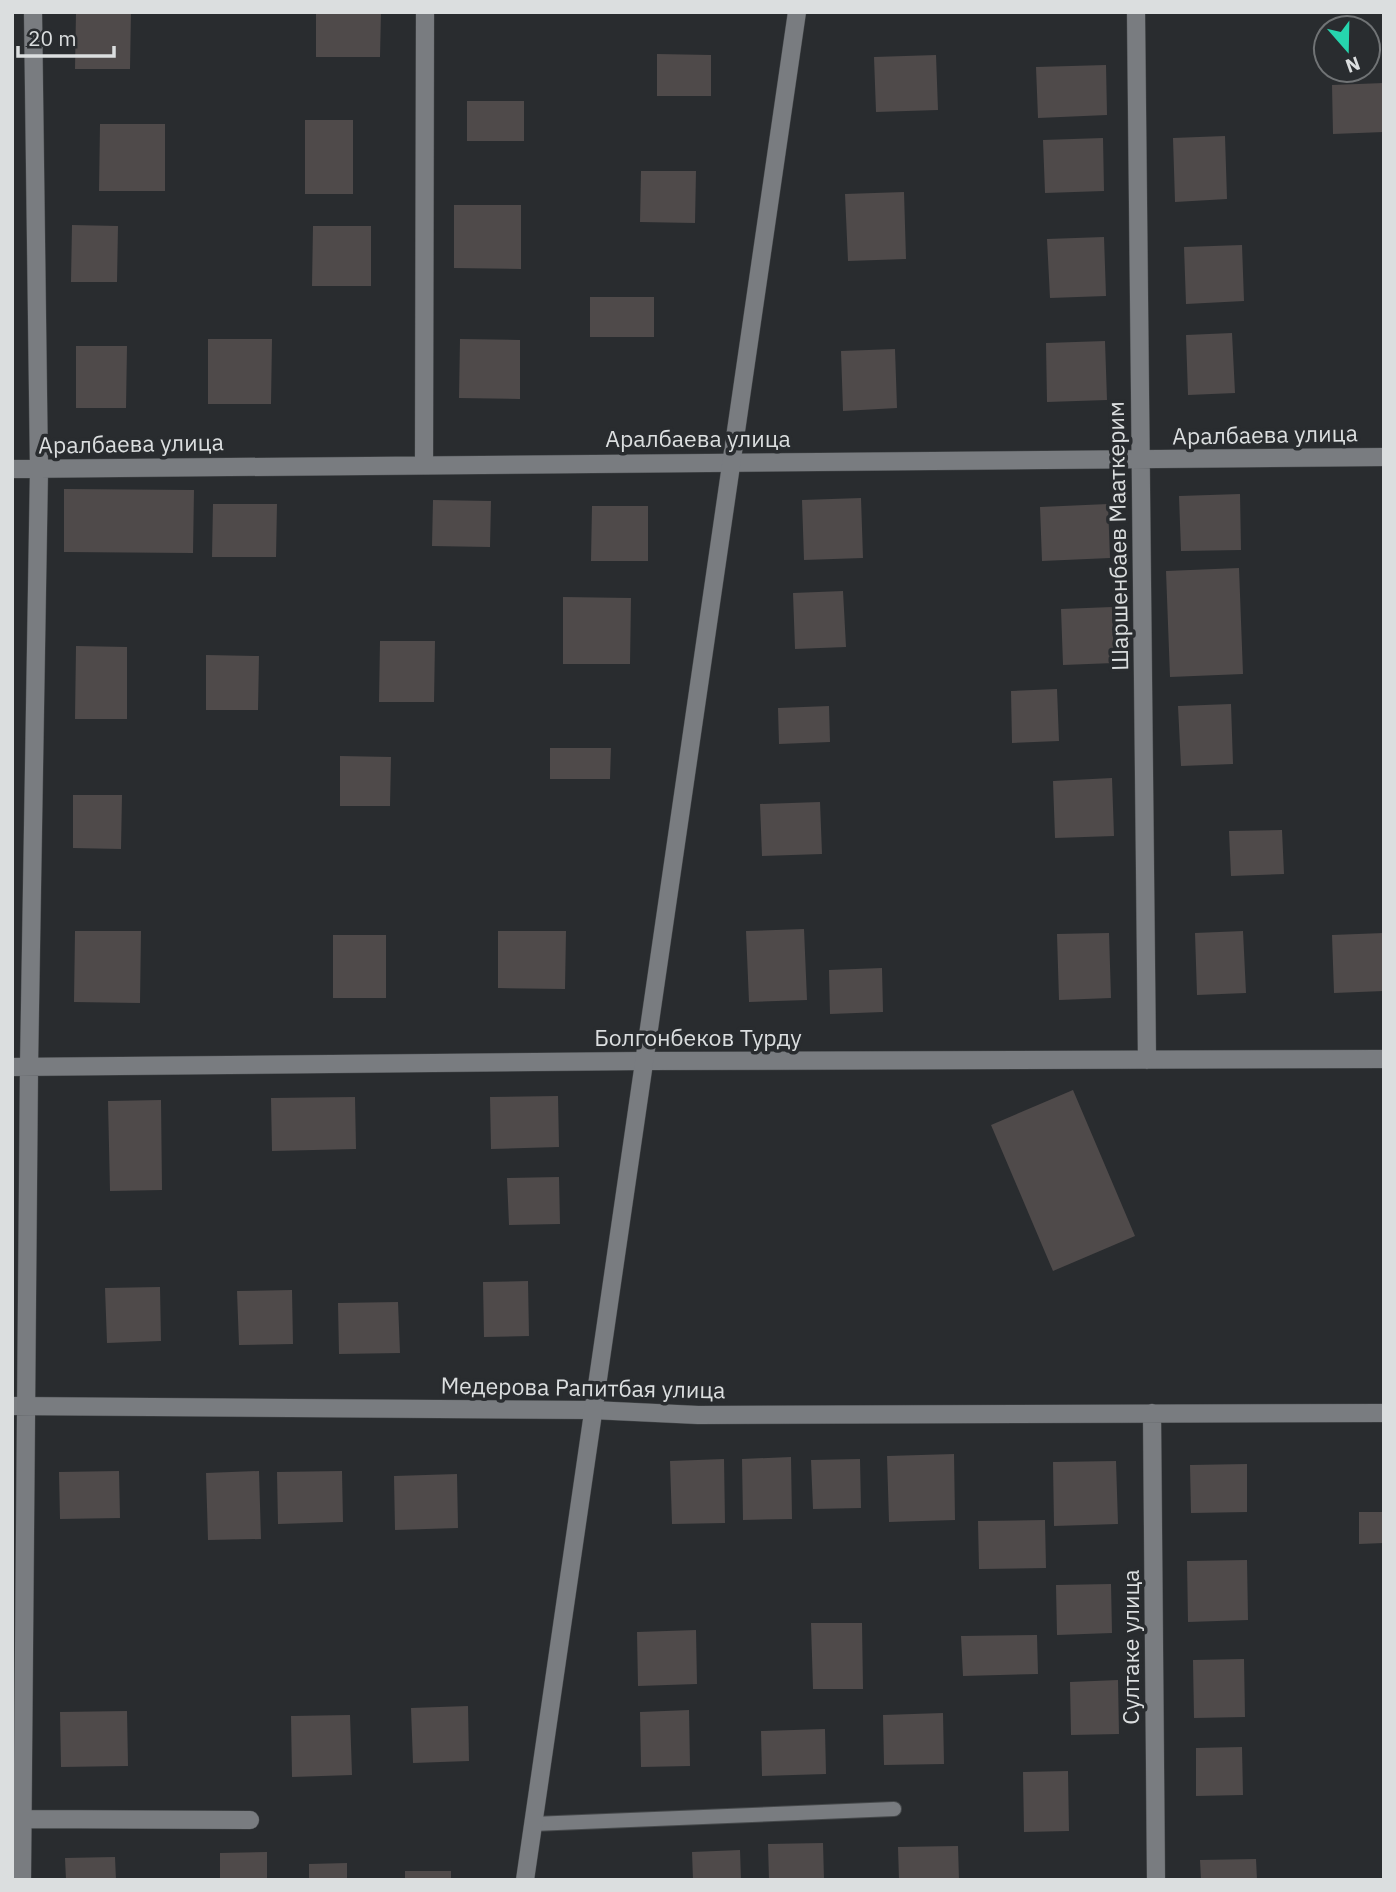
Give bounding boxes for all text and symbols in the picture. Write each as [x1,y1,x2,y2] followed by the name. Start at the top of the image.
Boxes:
[18,14,114,58] scale bar
[1312,14,1382,84] north arrow
[28,24,77,52] text: 20 m
[1342,51,1363,79] text: N
[1100,401,1134,671] street label: Шаршенбаев Мааткерим
[1172,417,1358,451] street label: Аралбаева улица
[605,423,791,453] street label: Аралбаева улица
[38,426,224,460] street label: Аралбаева улица
[594,1022,802,1052] street label: Болгонбеков Турду
[440,1370,726,1404] street label: Медерова Рапитбая улица
[1115,1569,1145,1725] street label: Султаке улица

